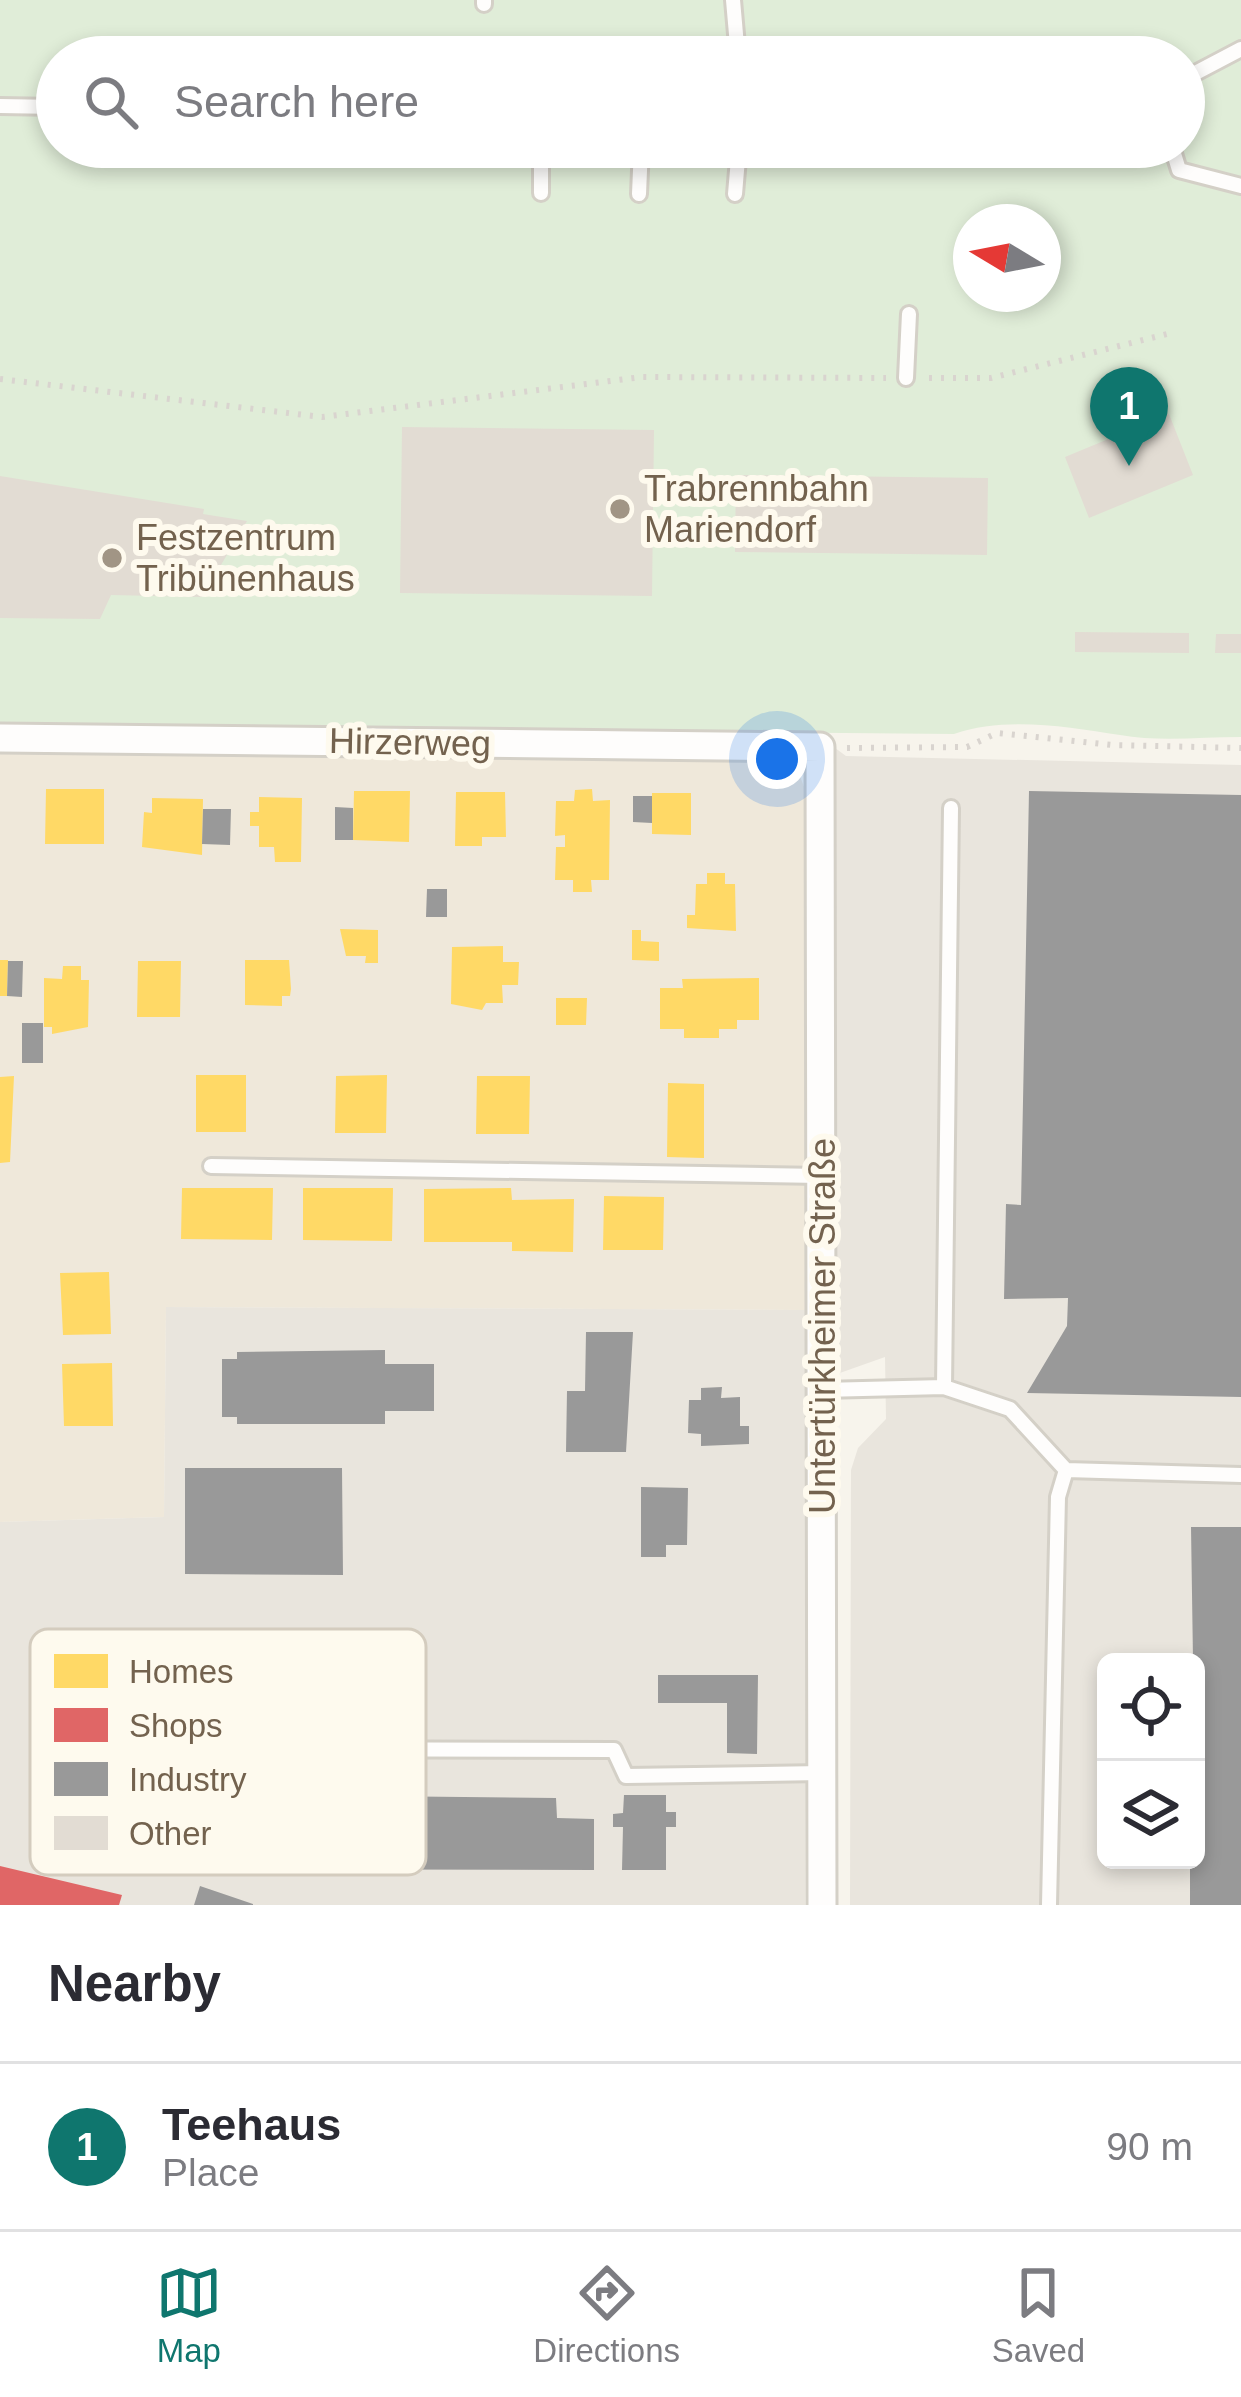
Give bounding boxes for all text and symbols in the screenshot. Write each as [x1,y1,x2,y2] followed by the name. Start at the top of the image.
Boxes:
[36,36,1205,168] search box
[78,69,144,135] icon: search
[174,76,419,127] text: Search here
[953,204,1061,312] north arrow
[1090,367,1168,466] pin: 1
[644,468,869,550] place label: Trabrennbahn Mariendorf
[607,496,633,522] marker: Trabrennbahn Mariendorf
[136,517,355,599] place label: Festzentrum Tribünenhaus
[99,545,125,571] marker: Festzentrum Tribünenhaus
[329,720,491,764] street label: Hirzerweg
[747,729,807,789] your location
[802,1138,843,1514] street label: Untertürkheimer Straße
[30,1629,426,1875] legend
[129,1653,234,1690] text: Homes
[1097,1653,1205,1869] map controls
[1097,1653,1205,1761] button: locate
[129,1707,223,1744] text: Shops
[129,1761,247,1798] text: Industry
[1097,1761,1205,1869] button: layers
[129,1815,212,1852] text: Other
[48,1955,221,2012] text: Nearby
[162,2099,341,2150] text: Teehaus
[76,2125,98,2168] text: 1
[1106,2125,1193,2168] text: 90 m
[162,2151,260,2194] text: Place
[156,2260,222,2370] tab: Map
[533,2260,680,2370] tab: Directions
[992,2260,1085,2370] tab: Saved

